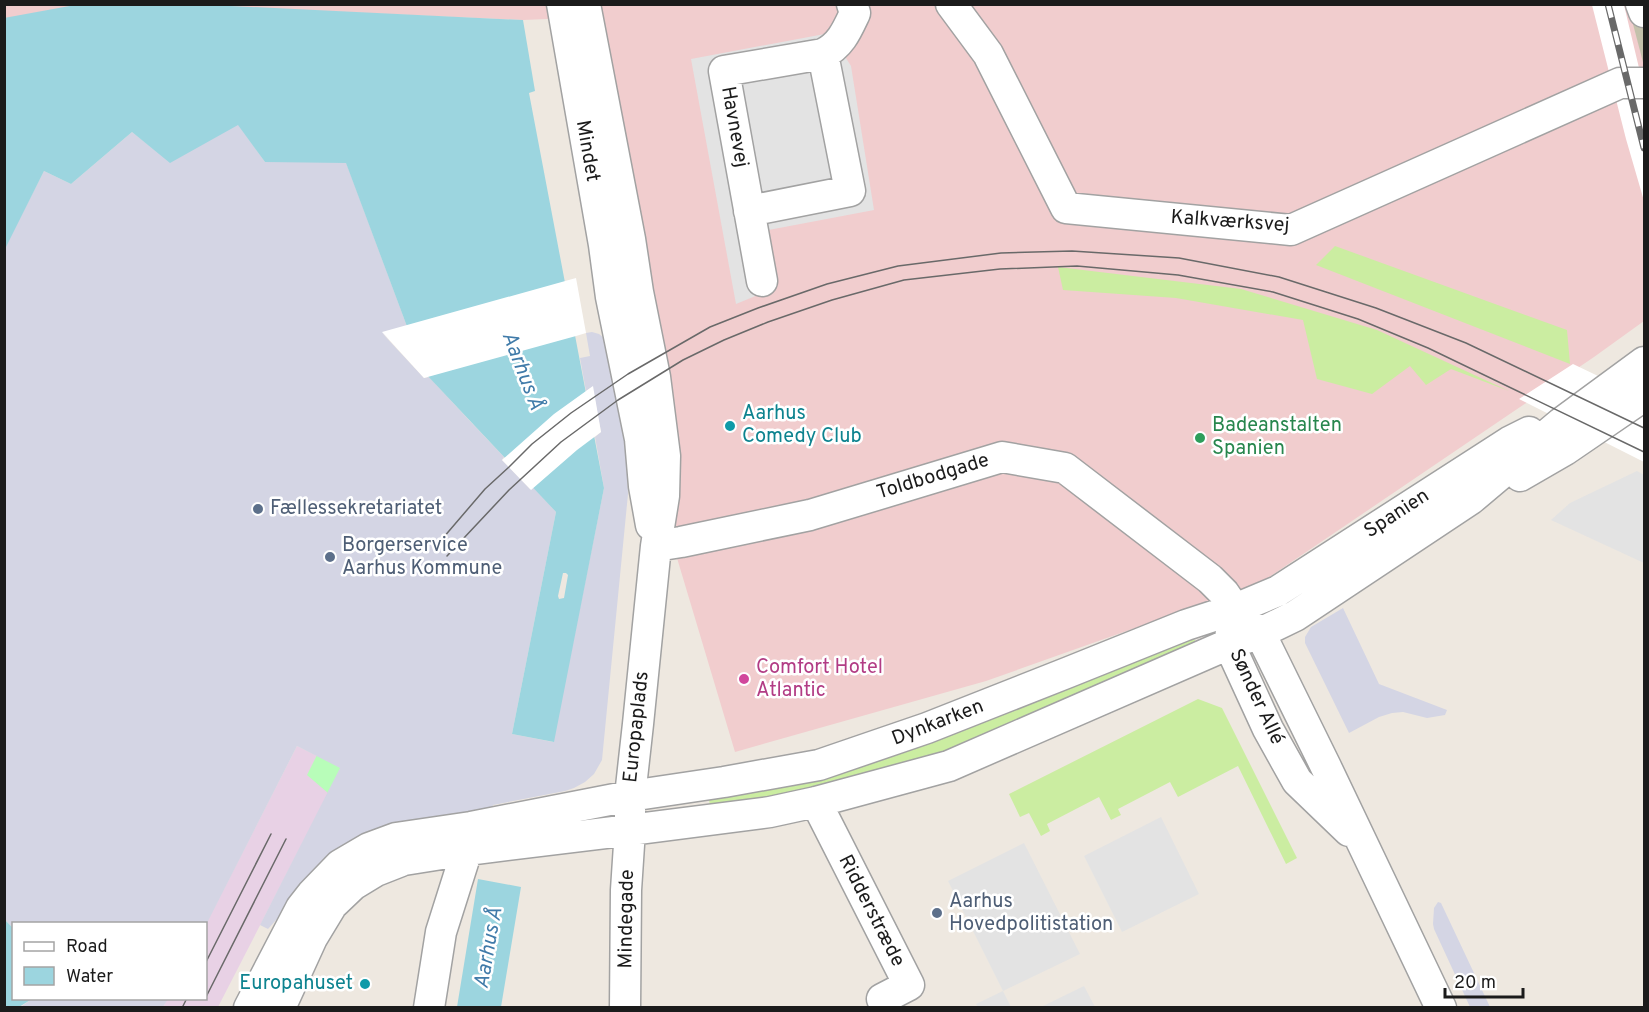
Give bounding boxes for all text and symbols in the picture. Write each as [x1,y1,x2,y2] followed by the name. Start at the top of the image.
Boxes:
[714,84,754,170] street label: Havnevej
[569,118,605,184] street label: Mindet
[1170,205,1290,239] street label: Kalkværksvej
[495,328,549,414] water label: Aarhus Å
[742,401,862,450] place label: Aarhus Comedy Club
[1212,413,1342,462] place label: Badeanstalten Spanien
[723,419,737,433] marker: Aarhus Comedy Club
[1193,431,1207,445] marker: Badeanstalten Spanien
[874,448,992,506] street label: Toldbodgade
[1359,483,1435,545] street label: Spanien
[270,496,442,522] place label: Fællessekretariatet
[251,502,265,516] marker: Fællessekretariatet
[342,533,502,582] place label: Borgerservice Aarhus Kommune
[323,550,337,564] marker: Borgerservice Aarhus Kommune
[1222,645,1290,749] street label: Sønder Allé
[756,655,883,704] place label: Comfort Hotel Atlantic
[618,670,656,784] street label: Europaplads
[737,672,751,686] marker: Comfort Hotel Atlantic
[888,694,988,752] street label: Dynkarken
[832,851,910,971] street label: Ridderstræde
[613,869,641,969] street label: Mindegade
[949,889,1113,938] place label: Aarhus Hovedpolitistation
[469,905,509,991] water label: Aarhus Å
[930,906,944,920] marker: Aarhus Hovedpolitistation
[12,922,207,1000] legend
[66,936,108,959] text: Road
[1445,961,1523,999] scale bar
[66,966,113,989] text: Water
[239,971,353,997] place label: Europahuset
[1454,972,1496,995] text: 20 m
[358,977,372,991] marker: Europahuset

